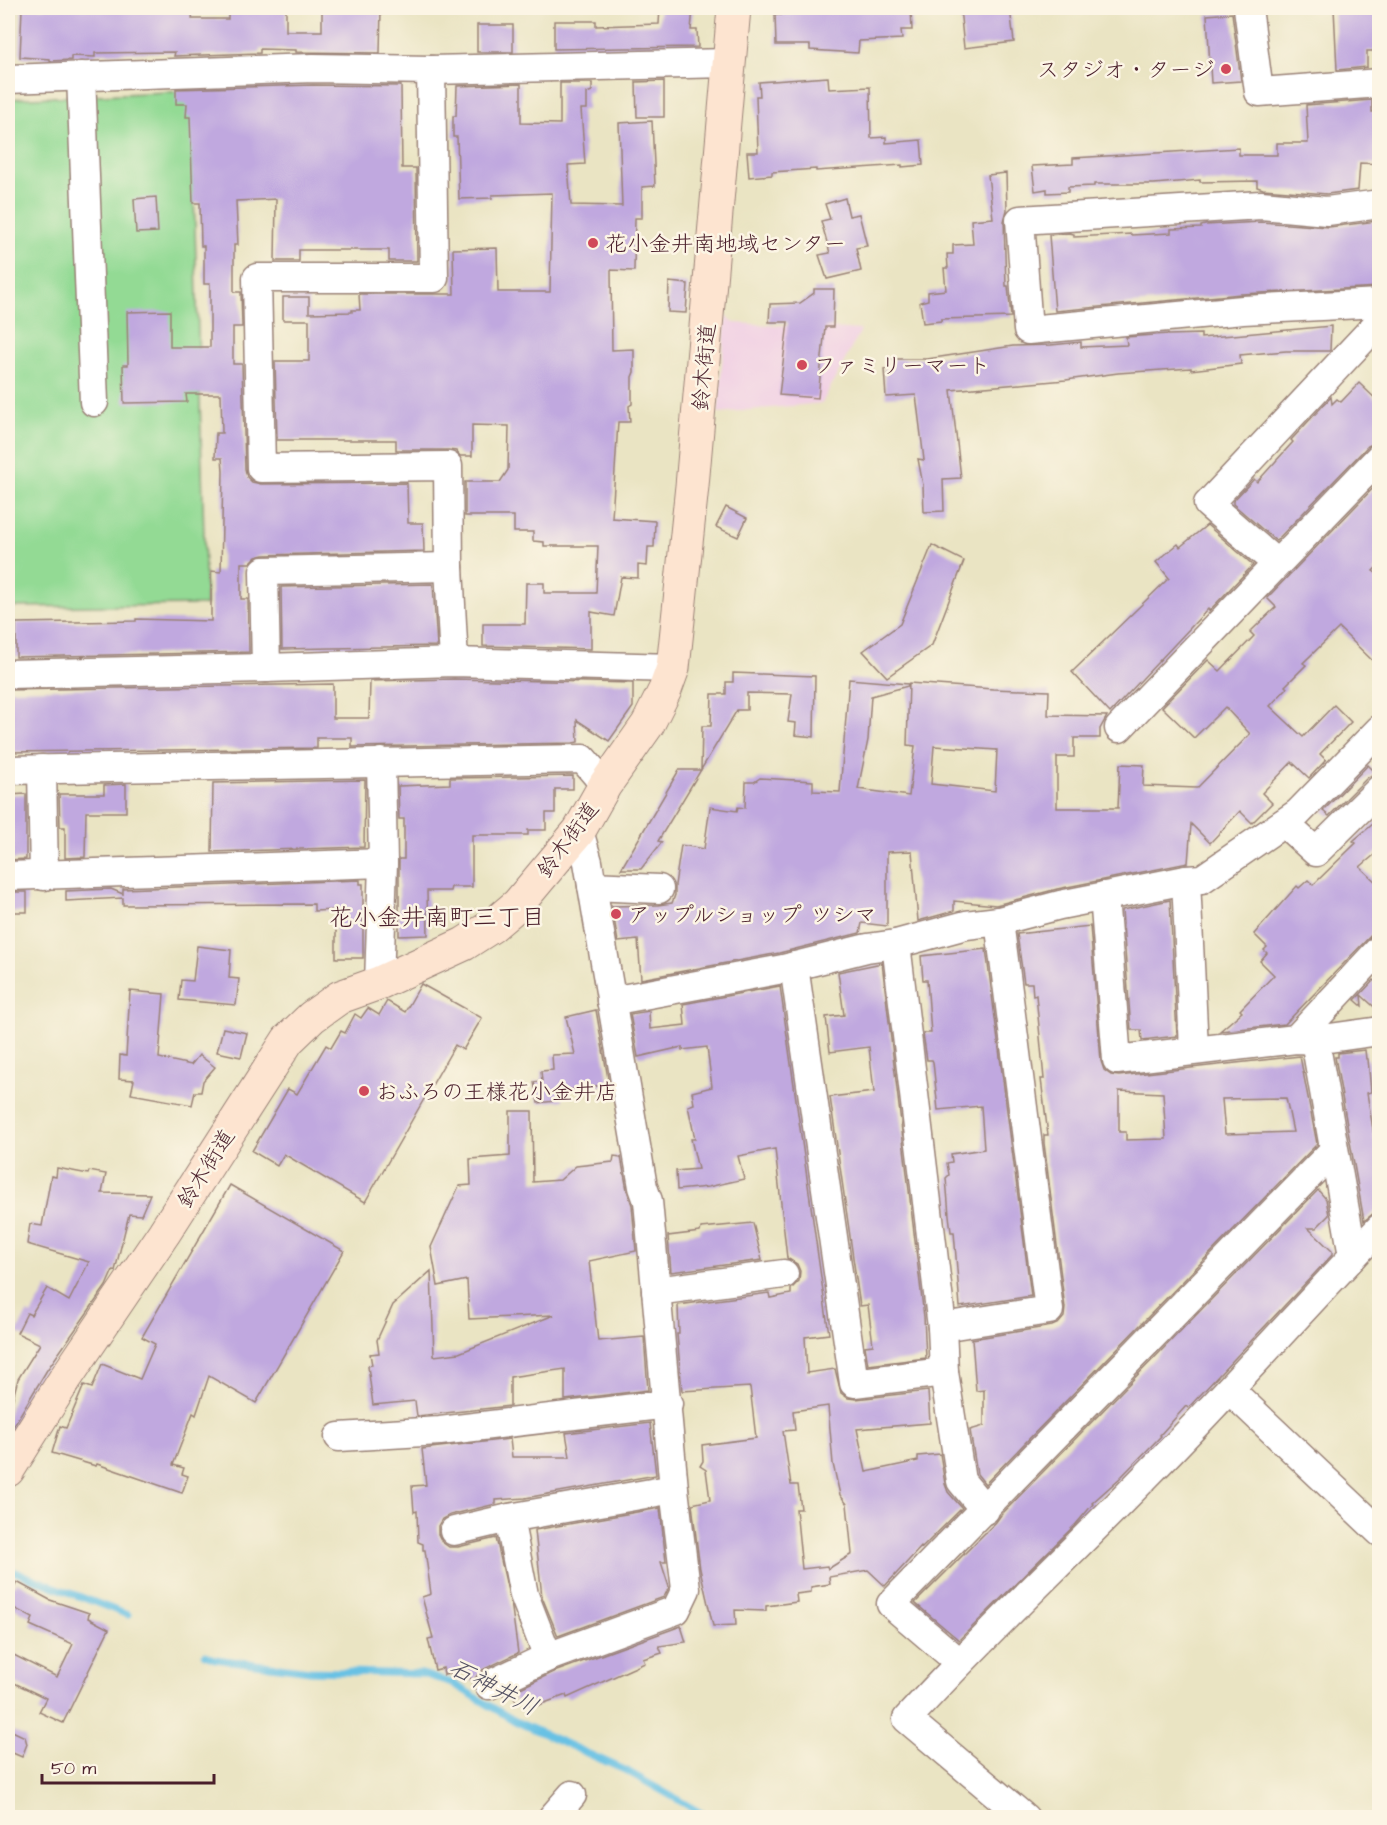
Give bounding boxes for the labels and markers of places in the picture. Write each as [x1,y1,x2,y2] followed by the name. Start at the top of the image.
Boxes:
[1037,55,1214,86] place label: スタジオ・タージ
[1219,62,1233,76] marker: スタジオ・タージ
[605,229,846,260] place label: 花小金井南地域センター
[586,236,600,250] marker: 花小金井南地域センター
[814,351,990,382] place label: ファミリーマート
[795,358,809,372] marker: ファミリーマート
[628,900,877,931] place label: アップルショップ ツシマ
[609,907,623,921] marker: アップルショップ ツシマ
[376,1077,618,1108] place label: おふろの王様花小金井店
[357,1084,371,1098] marker: おふろの王様花小金井店

